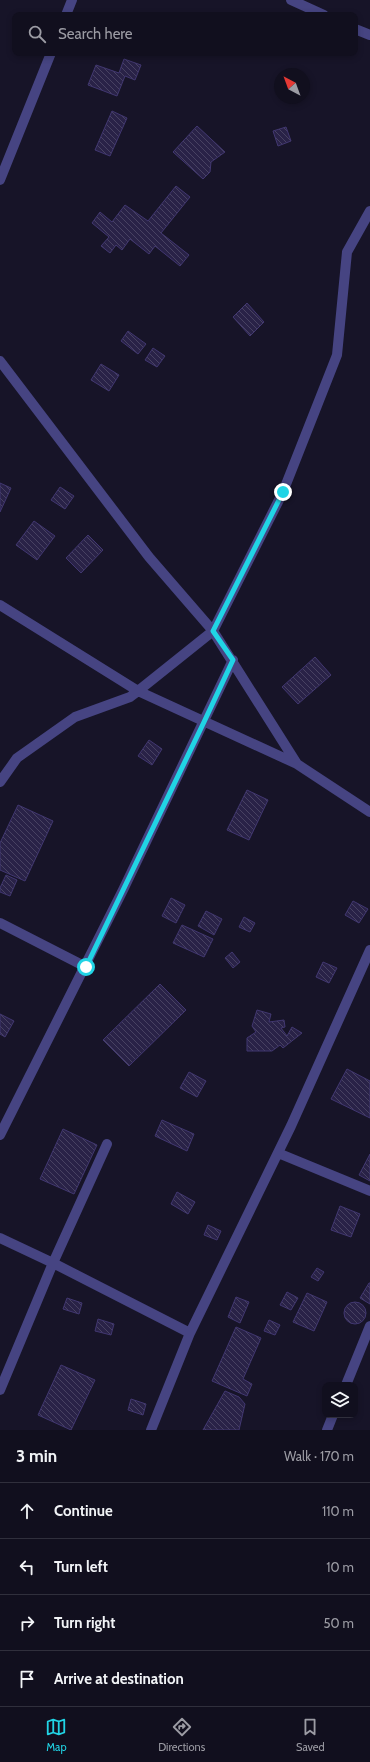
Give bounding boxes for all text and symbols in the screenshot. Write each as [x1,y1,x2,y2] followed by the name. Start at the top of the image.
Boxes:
[12,12,358,56] search box
[26,23,48,45] icon: search
[58,25,133,43] text: Search here
[274,68,310,104] north arrow
[274,483,292,501] route end
[77,958,95,976] route start
[322,1382,358,1418] map controls
[322,1382,358,1418] button: layers
[16,1446,57,1466] text: 3 min
[284,1448,354,1464] text: Walk · 170 m
[16,1500,38,1522] icon: ahead
[54,1502,113,1520] text: Continue
[322,1503,354,1519] text: 110 m
[16,1556,38,1578] icon: left
[54,1558,108,1576] text: Turn left
[326,1559,354,1575] text: 10 m
[16,1612,38,1634] icon: right
[54,1614,115,1632] text: Turn right
[324,1615,354,1631] text: 50 m
[16,1668,38,1690] icon: arrive
[54,1670,184,1688] text: Arrive at destination
[45,1716,67,1754] tab: Map
[158,1716,205,1754] tab: Directions
[296,1716,325,1754] tab: Saved

